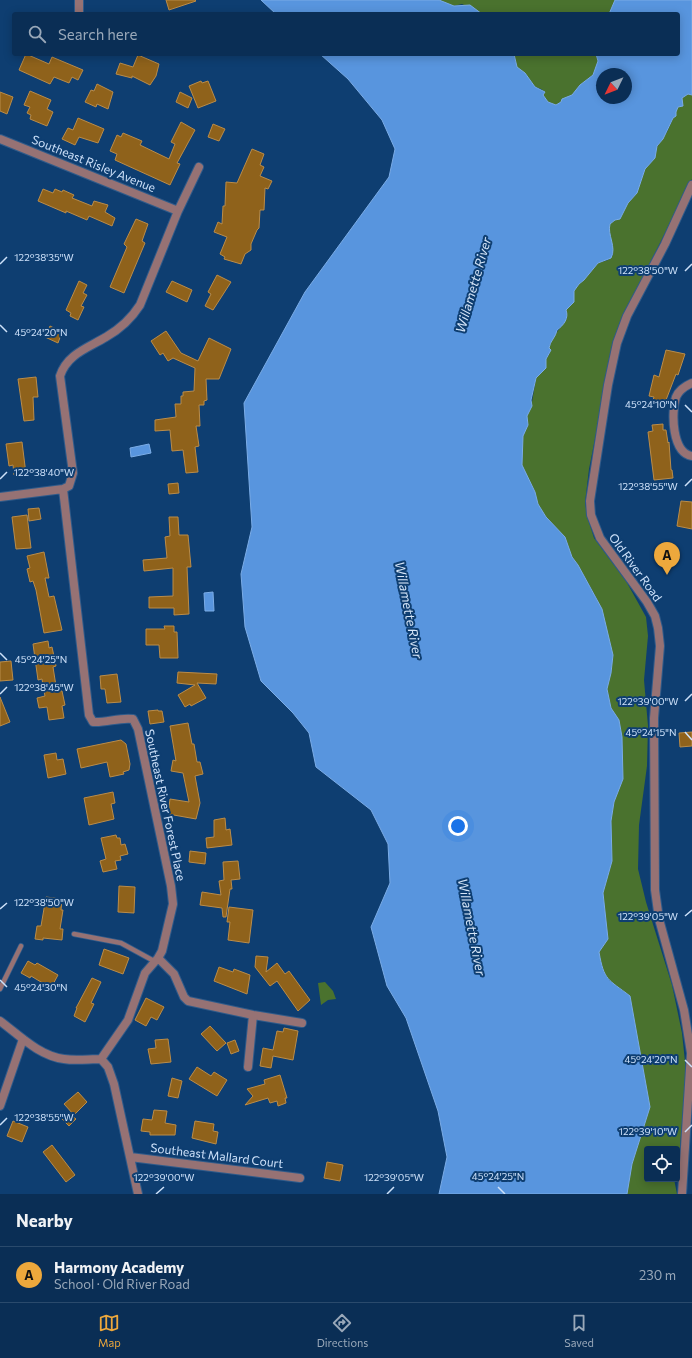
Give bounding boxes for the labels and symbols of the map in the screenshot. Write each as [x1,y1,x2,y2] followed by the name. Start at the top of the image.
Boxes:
[596,68,632,104] north arrow
[30,132,158,194] street label: Southeast Risley Avenue
[452,235,495,335] water label: Willamette River
[14,251,74,263] text: 122°38'35"W
[618,264,678,276] text: 122°38'50"W
[14,326,68,338] text: 45°24'20"N
[625,398,677,410] text: 45°24'10"N
[14,466,74,478] text: 122°38'40"W
[618,480,678,492] text: 122°38'55"W
[607,530,665,604] street label: Old River Road
[654,542,680,575] pin: A
[392,560,426,661] water label: Willamette River
[15,653,67,665] text: 45°24'25"N
[14,681,74,693] text: 122°38'45"W
[618,695,678,707] text: 122°39'00"W
[625,726,677,738] text: 45°24'15"N
[143,728,189,882] street label: Southeast River Forest Place
[448,816,468,836] your location
[455,877,489,978] water label: Willamette River
[14,896,74,908] text: 122°38'50"W
[618,910,678,922] text: 122°39'05"W
[14,981,68,993] text: 45°24'30"N
[624,1053,678,1065] text: 45°24'20"N
[14,1111,74,1123] text: 122°38'55"W
[619,1125,677,1137] text: 122°39'10"W
[150,1140,284,1170] street label: Southeast Mallard Court
[472,1170,524,1182] text: 45°24'25"N
[134,1171,194,1183] text: 122°39'00"W
[364,1171,424,1183] text: 122°39'05"W

